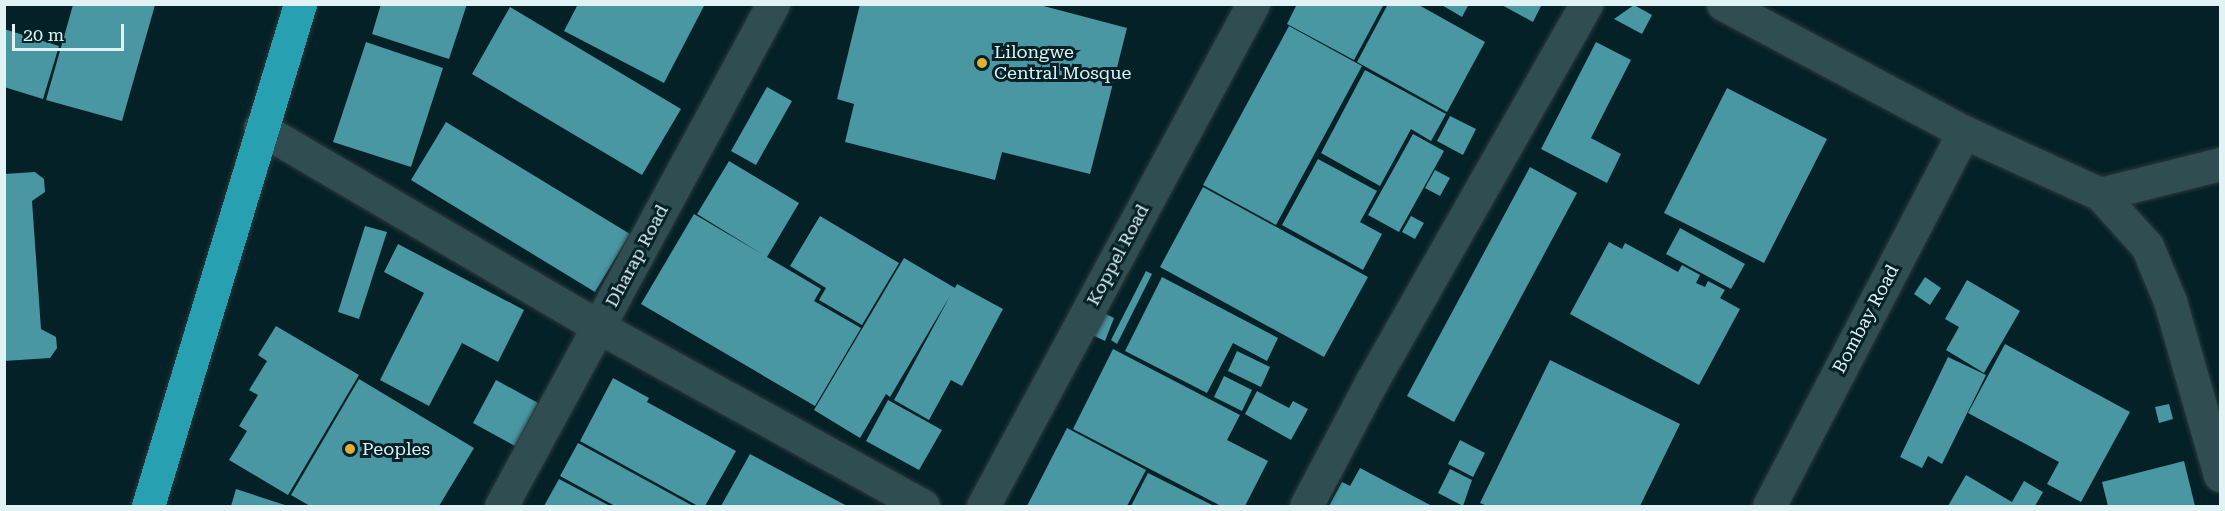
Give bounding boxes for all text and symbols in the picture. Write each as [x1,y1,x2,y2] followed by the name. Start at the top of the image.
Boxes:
[15,12,128,50] scale bar
[23,24,64,45] text: 20 m
[994,42,1131,84] place label: Lilongwe Central Mosque
[975,56,989,70] marker: Lilongwe Central Mosque
[601,201,673,311] street label: Dharap Road
[1082,201,1154,309] street label: Koppel Road
[1828,261,1904,377] street label: Bombay Road
[362,438,430,460] place label: Peoples
[343,442,357,456] marker: Peoples

